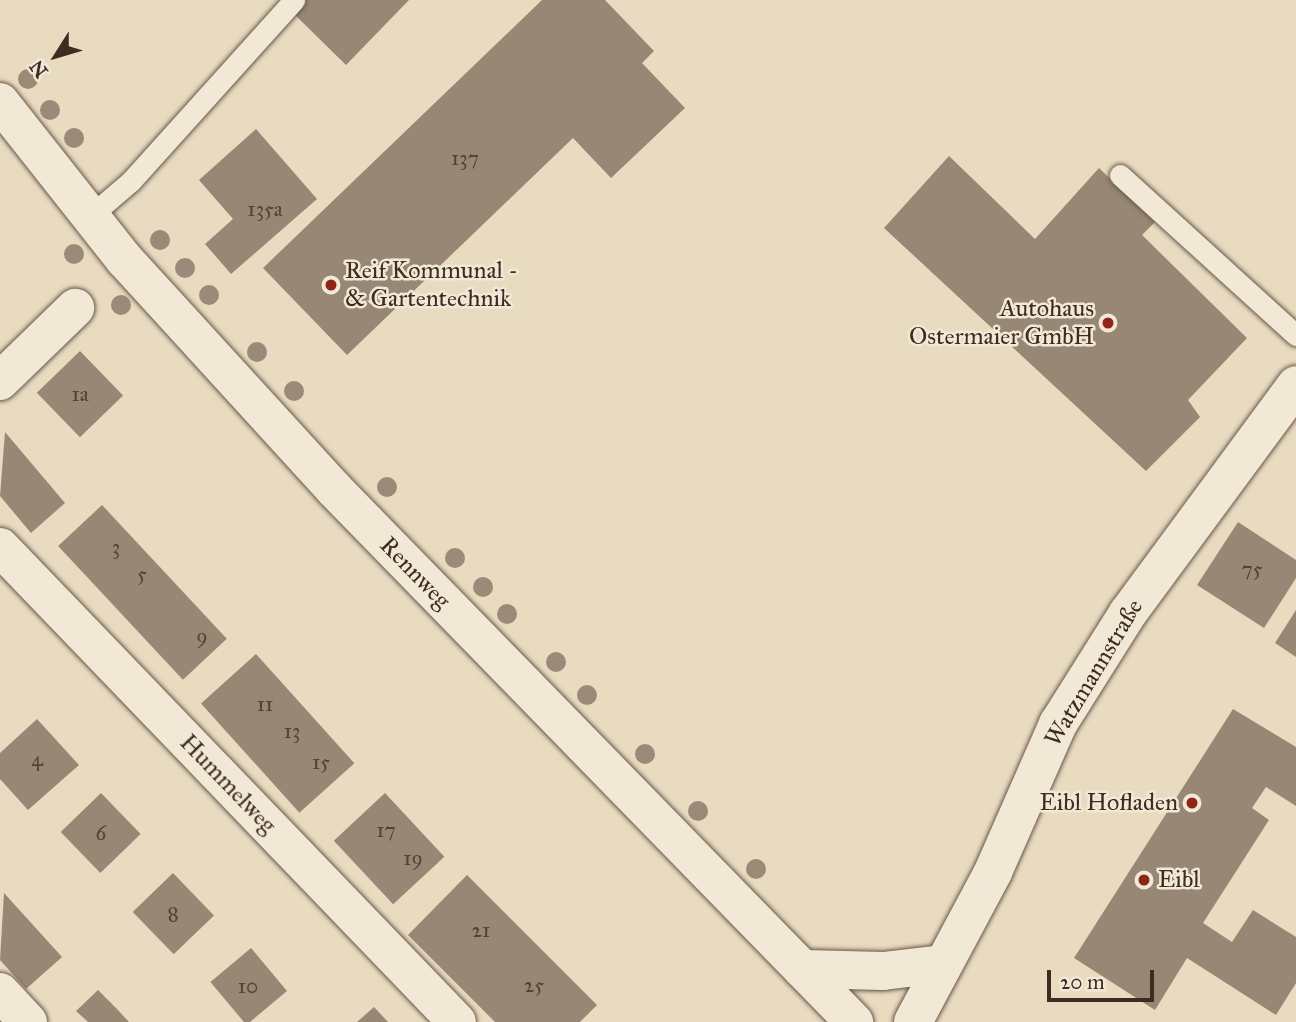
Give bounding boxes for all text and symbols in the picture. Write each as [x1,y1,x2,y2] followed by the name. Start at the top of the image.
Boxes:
[21,21,91,91] north arrow
[25,56,53,82] text: N
[451,145,479,171] house number: 137
[247,196,283,222] house number: 135a
[345,257,518,313] place label: Reif Kommunal - & Gartentechnik
[323,277,339,293] marker: Reif Kommunal - & Gartentechnik
[909,295,1094,351] place label: Autohaus Ostermaier GmbH
[1100,315,1116,331] marker: Autohaus Ostermaier GmbH
[71,381,89,407] house number: 1a
[374,531,456,615] street label: Rennweg
[112,534,120,560] house number: 3
[1242,556,1262,582] house number: 75
[137,561,147,587] house number: 5
[1039,594,1149,752] street label: Watzmannstraße
[196,623,208,649] house number: 9
[257,691,273,717] house number: 11
[284,718,300,744] house number: 13
[174,729,282,839] street label: Hummelweg
[31,746,43,772] house number: 4
[312,749,330,775] house number: 15
[1040,789,1178,817] place label: Eibl Hofladen
[1184,795,1200,811] marker: Eibl Hofladen
[376,817,396,843] house number: 17
[96,820,106,846] house number: 6
[403,845,423,871] house number: 19
[1158,866,1200,894] place label: Eibl
[1136,872,1152,888] marker: Eibl
[167,901,179,927] house number: 8
[472,917,490,943] house number: 21
[1051,956,1158,1000] scale bar
[1060,969,1105,995] text: 20 m
[524,972,544,998] house number: 25
[238,973,258,999] house number: 10

